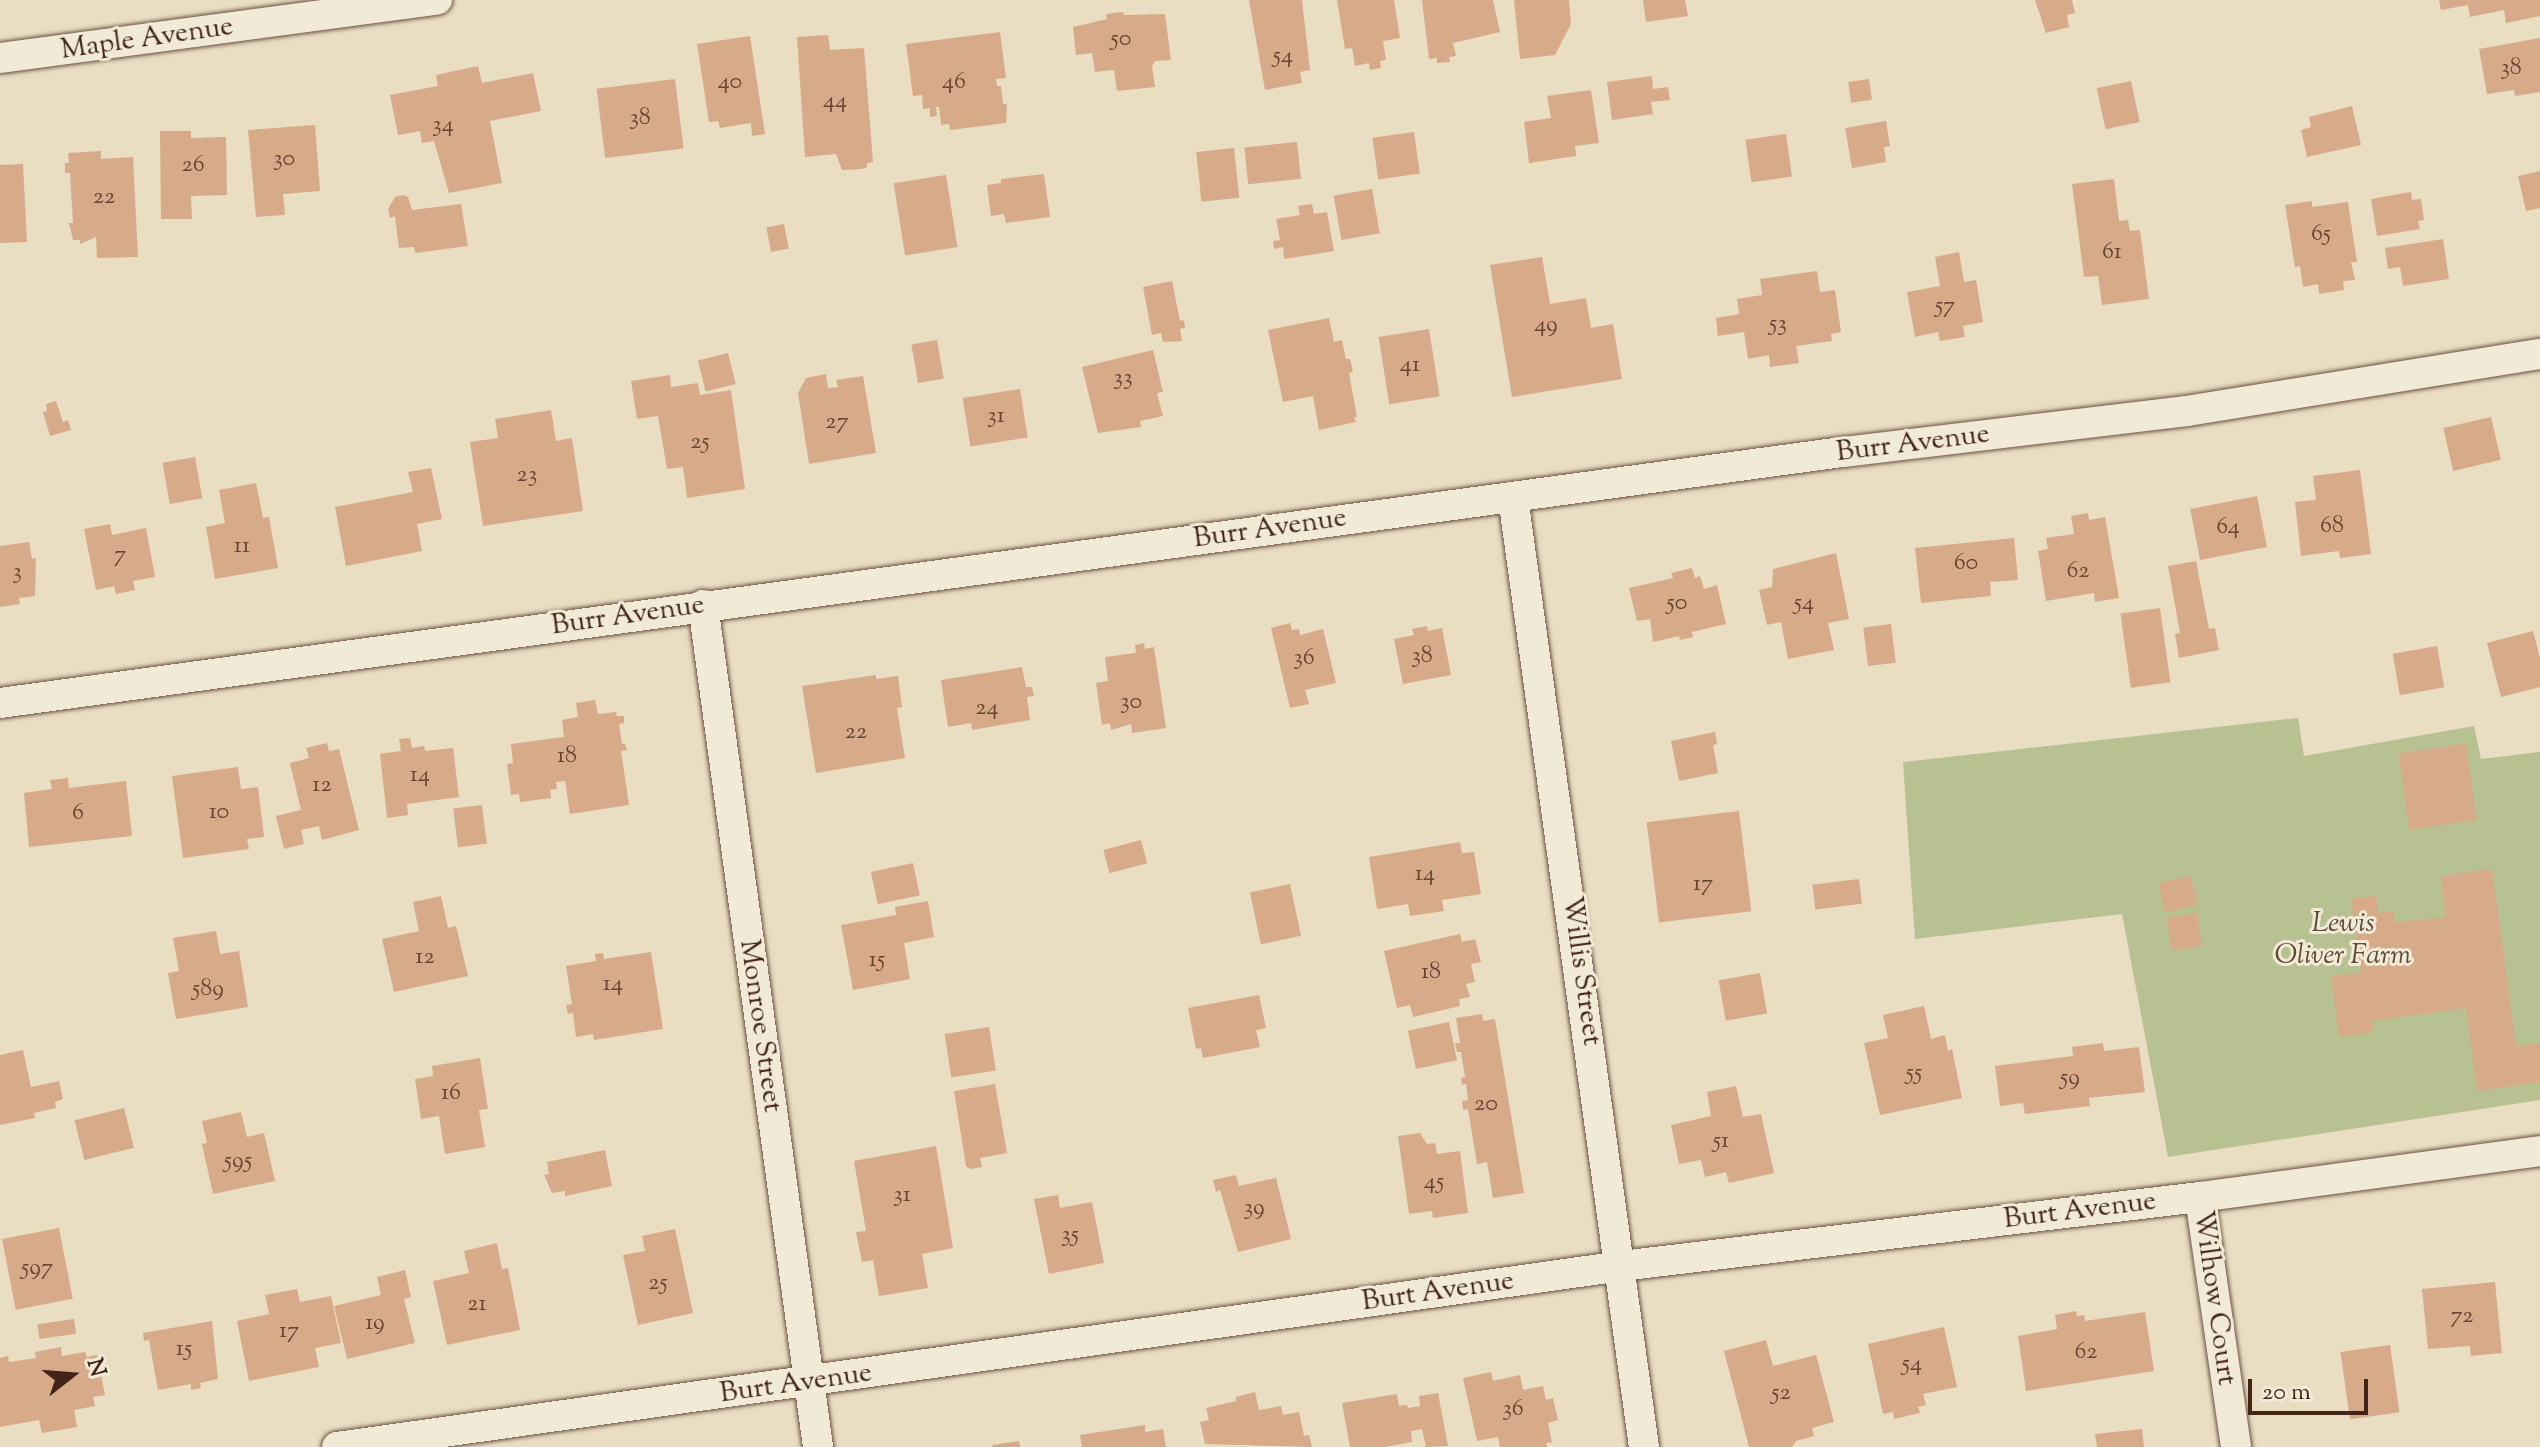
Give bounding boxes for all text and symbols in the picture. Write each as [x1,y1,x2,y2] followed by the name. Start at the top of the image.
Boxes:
[59,10,235,68] street label: Maple Avenue
[1111,26,1131,54] house number: 50
[1273,43,1293,71] house number: 54
[2500,55,2522,83] house number: 38
[718,69,742,97] house number: 40
[942,69,966,97] house number: 46
[823,88,847,116] house number: 44
[629,105,651,133] house number: 38
[432,112,454,140] house number: 34
[273,146,295,174] house number: 30
[181,152,205,180] house number: 26
[93,184,115,212] house number: 22
[2311,221,2331,249] house number: 65
[2102,239,2122,267] house number: 61
[1935,293,1955,321] house number: 57
[1769,311,1787,339] house number: 53
[1534,312,1558,340] house number: 49
[1400,352,1420,380] house number: 41
[1113,365,1133,393] house number: 33
[987,403,1005,431] house number: 31
[825,409,849,437] house number: 27
[1834,418,1992,470] street label: Burr Avenue
[690,429,710,457] house number: 25
[517,462,537,490] house number: 23
[1191,502,1349,556] street label: Burr Avenue
[2320,513,2344,541] house number: 68
[2216,514,2240,542] house number: 64
[234,533,250,561] house number: 11
[114,542,126,570] house number: 7
[1954,550,1978,578] house number: 60
[2067,558,2089,586] house number: 62
[12,559,22,587] house number: 3
[549,589,707,643] street label: Burr Avenue
[1667,590,1687,618] house number: 50
[1794,590,1814,618] house number: 54
[1411,643,1433,671] house number: 38
[1293,645,1315,673] house number: 36
[1120,689,1142,717] house number: 30
[975,695,999,723] house number: 24
[845,719,867,747] house number: 22
[557,743,577,771] house number: 18
[410,762,430,790] house number: 14
[312,772,332,800] house number: 12
[209,799,229,827] house number: 10
[72,800,84,828] house number: 6
[1415,861,1435,889] house number: 14
[1693,871,1713,899] house number: 17
[1554,894,1608,1048] street label: Willis Street
[2274,907,2412,973] park label: Lewis Oliver Farm
[731,937,789,1115] street label: Monroe Street
[415,944,435,972] house number: 12
[869,947,885,975] house number: 15
[1421,959,1441,987] house number: 18
[603,971,623,999] house number: 14
[192,976,224,1004] house number: 589
[1906,1060,1922,1088] house number: 55
[2060,1065,2080,1093] house number: 59
[441,1080,461,1108] house number: 16
[1474,1091,1498,1119] house number: 20
[1713,1128,1729,1156] house number: 51
[224,1148,252,1176] house number: 595
[1424,1169,1444,1197] house number: 45
[893,1182,911,1210] house number: 31
[2002,1185,2158,1237] street label: Burt Avenue
[1243,1195,1265,1223] house number: 39
[2185,1208,2243,1388] street label: Wilhow Court
[1061,1222,1079,1250] house number: 35
[21,1255,53,1283] house number: 597
[1360,1265,1516,1319] street label: Burt Avenue
[648,1270,668,1298] house number: 25
[467,1291,487,1319] house number: 21
[2450,1303,2474,1331] house number: 72
[365,1310,385,1338] house number: 19
[279,1318,299,1346] house number: 17
[32,1335,112,1415] north arrow
[176,1336,192,1364] house number: 15
[2075,1339,2097,1367] house number: 62
[1902,1351,1922,1379] house number: 54
[77,1355,113,1381] text: N
[718,1357,874,1411] street label: Burt Avenue
[2252,1363,2372,1413] scale bar
[2262,1376,2311,1410] text: 20 m
[1771,1380,1791,1408] house number: 52
[1502,1396,1524,1424] house number: 36

